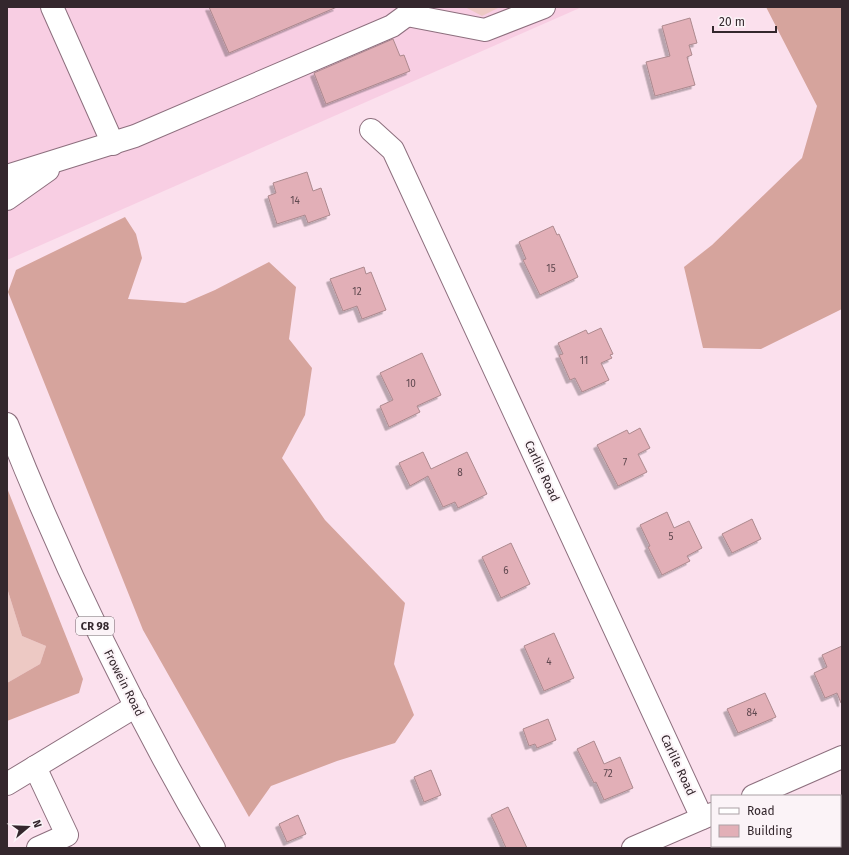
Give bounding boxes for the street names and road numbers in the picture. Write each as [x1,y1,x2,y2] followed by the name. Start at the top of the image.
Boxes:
[522,438,562,504] street label: Carlile Road
[76,617,114,635] road number: CR 98
[101,647,147,719] street label: Frowein Road
[658,732,698,798] street label: Carlile Road

